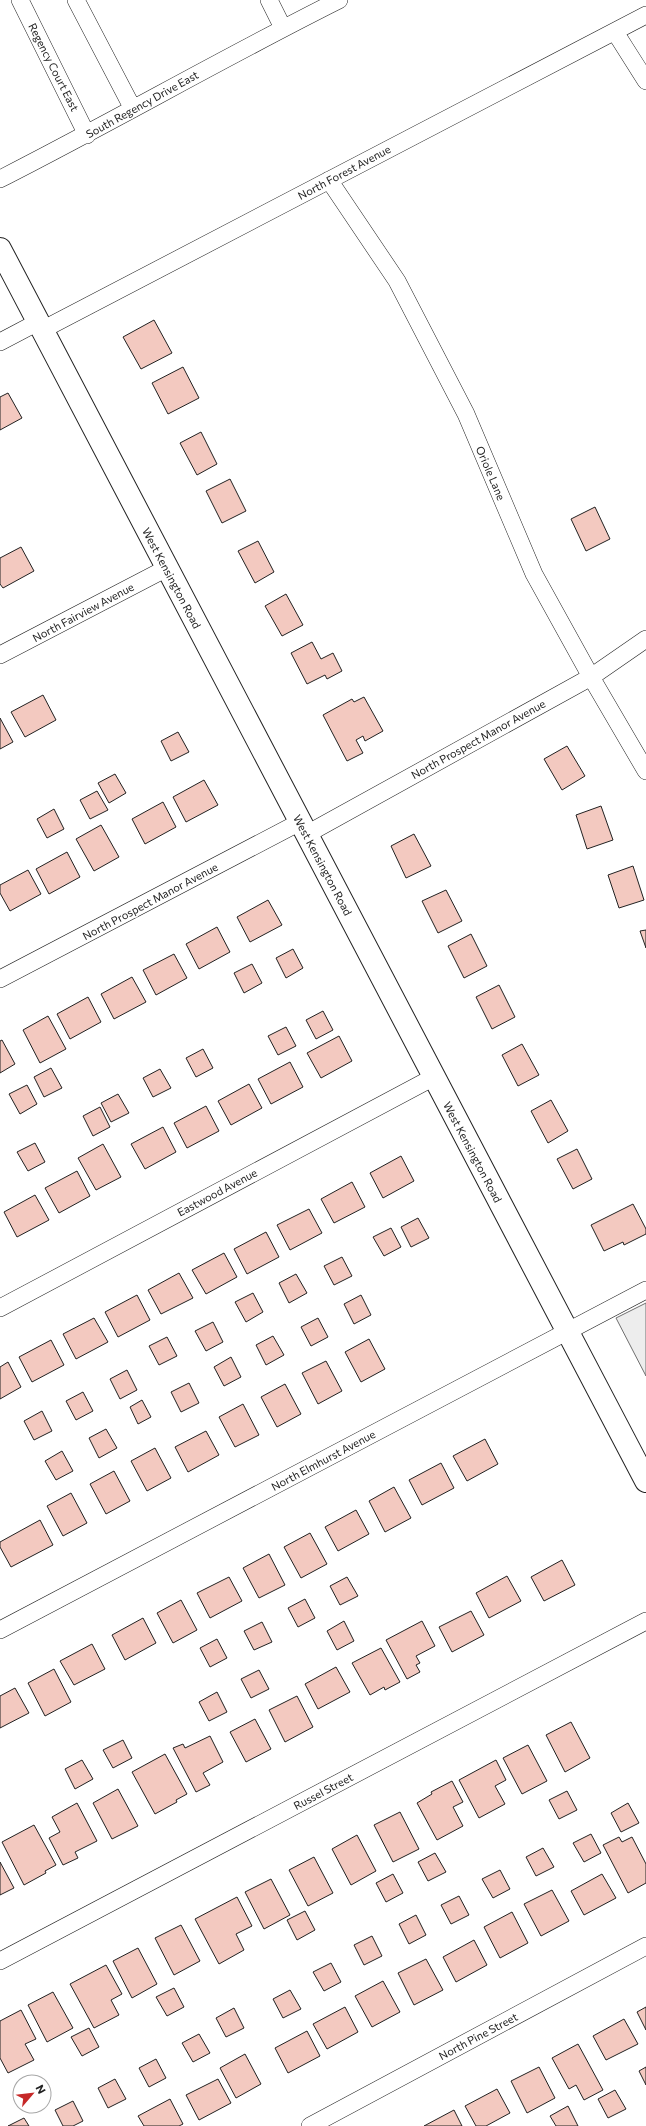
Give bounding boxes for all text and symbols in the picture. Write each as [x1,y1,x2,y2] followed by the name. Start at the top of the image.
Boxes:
[26,21,82,114] street label: Regency Court East
[84,67,201,140] street label: South Regency Drive East
[295,142,393,202] street label: North Forest Avenue
[474,444,508,502] street label: Oriole Lane
[140,525,204,631] street label: West Kensington Road
[30,580,136,644] street label: North Fairview Avenue
[409,697,548,781] street label: North Prospect Manor Avenue
[291,812,355,918] street label: West Kensington Road
[80,860,220,942] street label: North Prospect Manor Avenue
[441,1099,505,1205] street label: West Kensington Road
[175,1165,259,1219] street label: Eastwood Avenue
[269,1427,377,1493] street label: North Elmhurst Avenue
[291,1770,355,1812] street label: Russel Street
[436,2010,520,2062] street label: North Pine Street
[12,2074,52,2114] north arrow
[34,2082,49,2096] text: N

